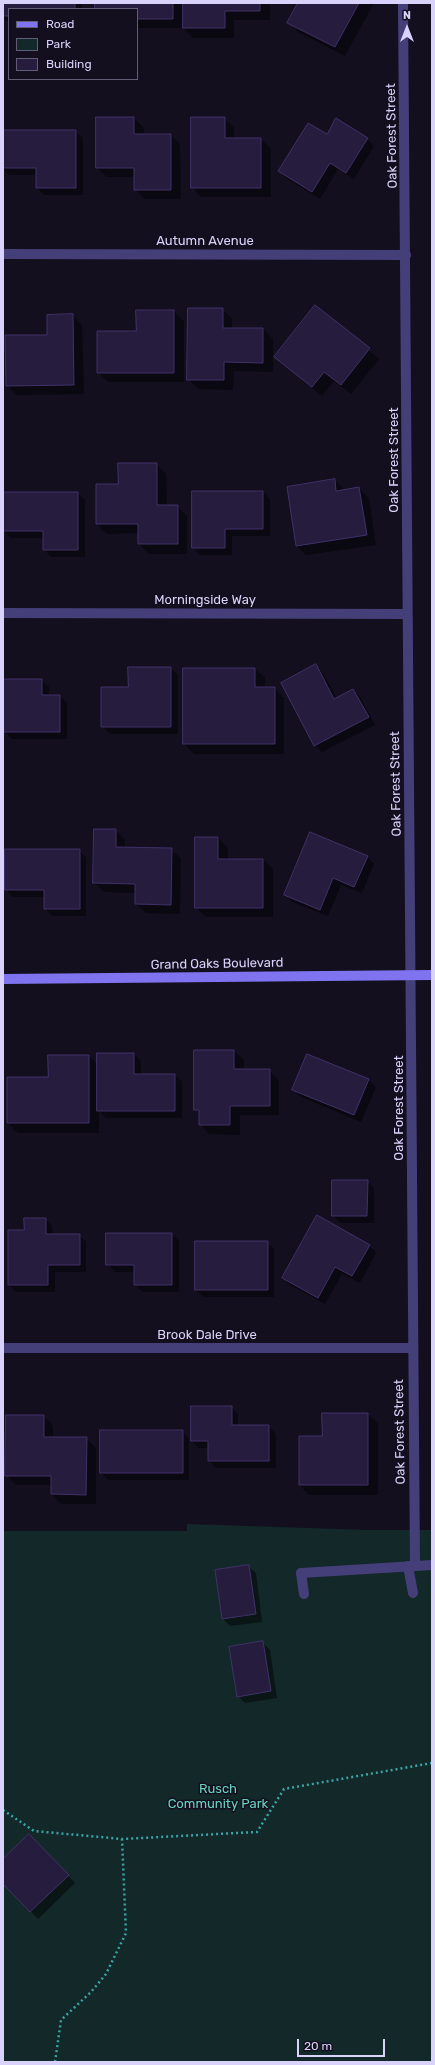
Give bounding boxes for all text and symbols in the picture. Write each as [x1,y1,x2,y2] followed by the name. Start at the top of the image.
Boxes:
[8,8,138,80] legend
[387,8,427,48] north arrow
[403,9,411,22] text: N
[46,17,74,31] text: Road
[46,37,71,51] text: Park
[46,57,92,71] text: Building
[383,83,401,189] street label: Oak Forest Street
[156,233,254,249] street label: Autumn Avenue
[386,407,402,513] street label: Oak Forest Street
[154,592,256,608] street label: Morningside Way
[387,731,405,837] street label: Oak Forest Street
[150,955,284,973] street label: Grand Oaks Boulevard
[391,1055,407,1161] street label: Oak Forest Street
[157,1327,257,1343] street label: Brook Dale Drive
[391,1379,409,1485] street label: Oak Forest Street
[168,1781,268,1812] park label: Rusch Community Park
[299,2031,387,2057] scale bar
[304,2039,332,2053] text: 20 m

